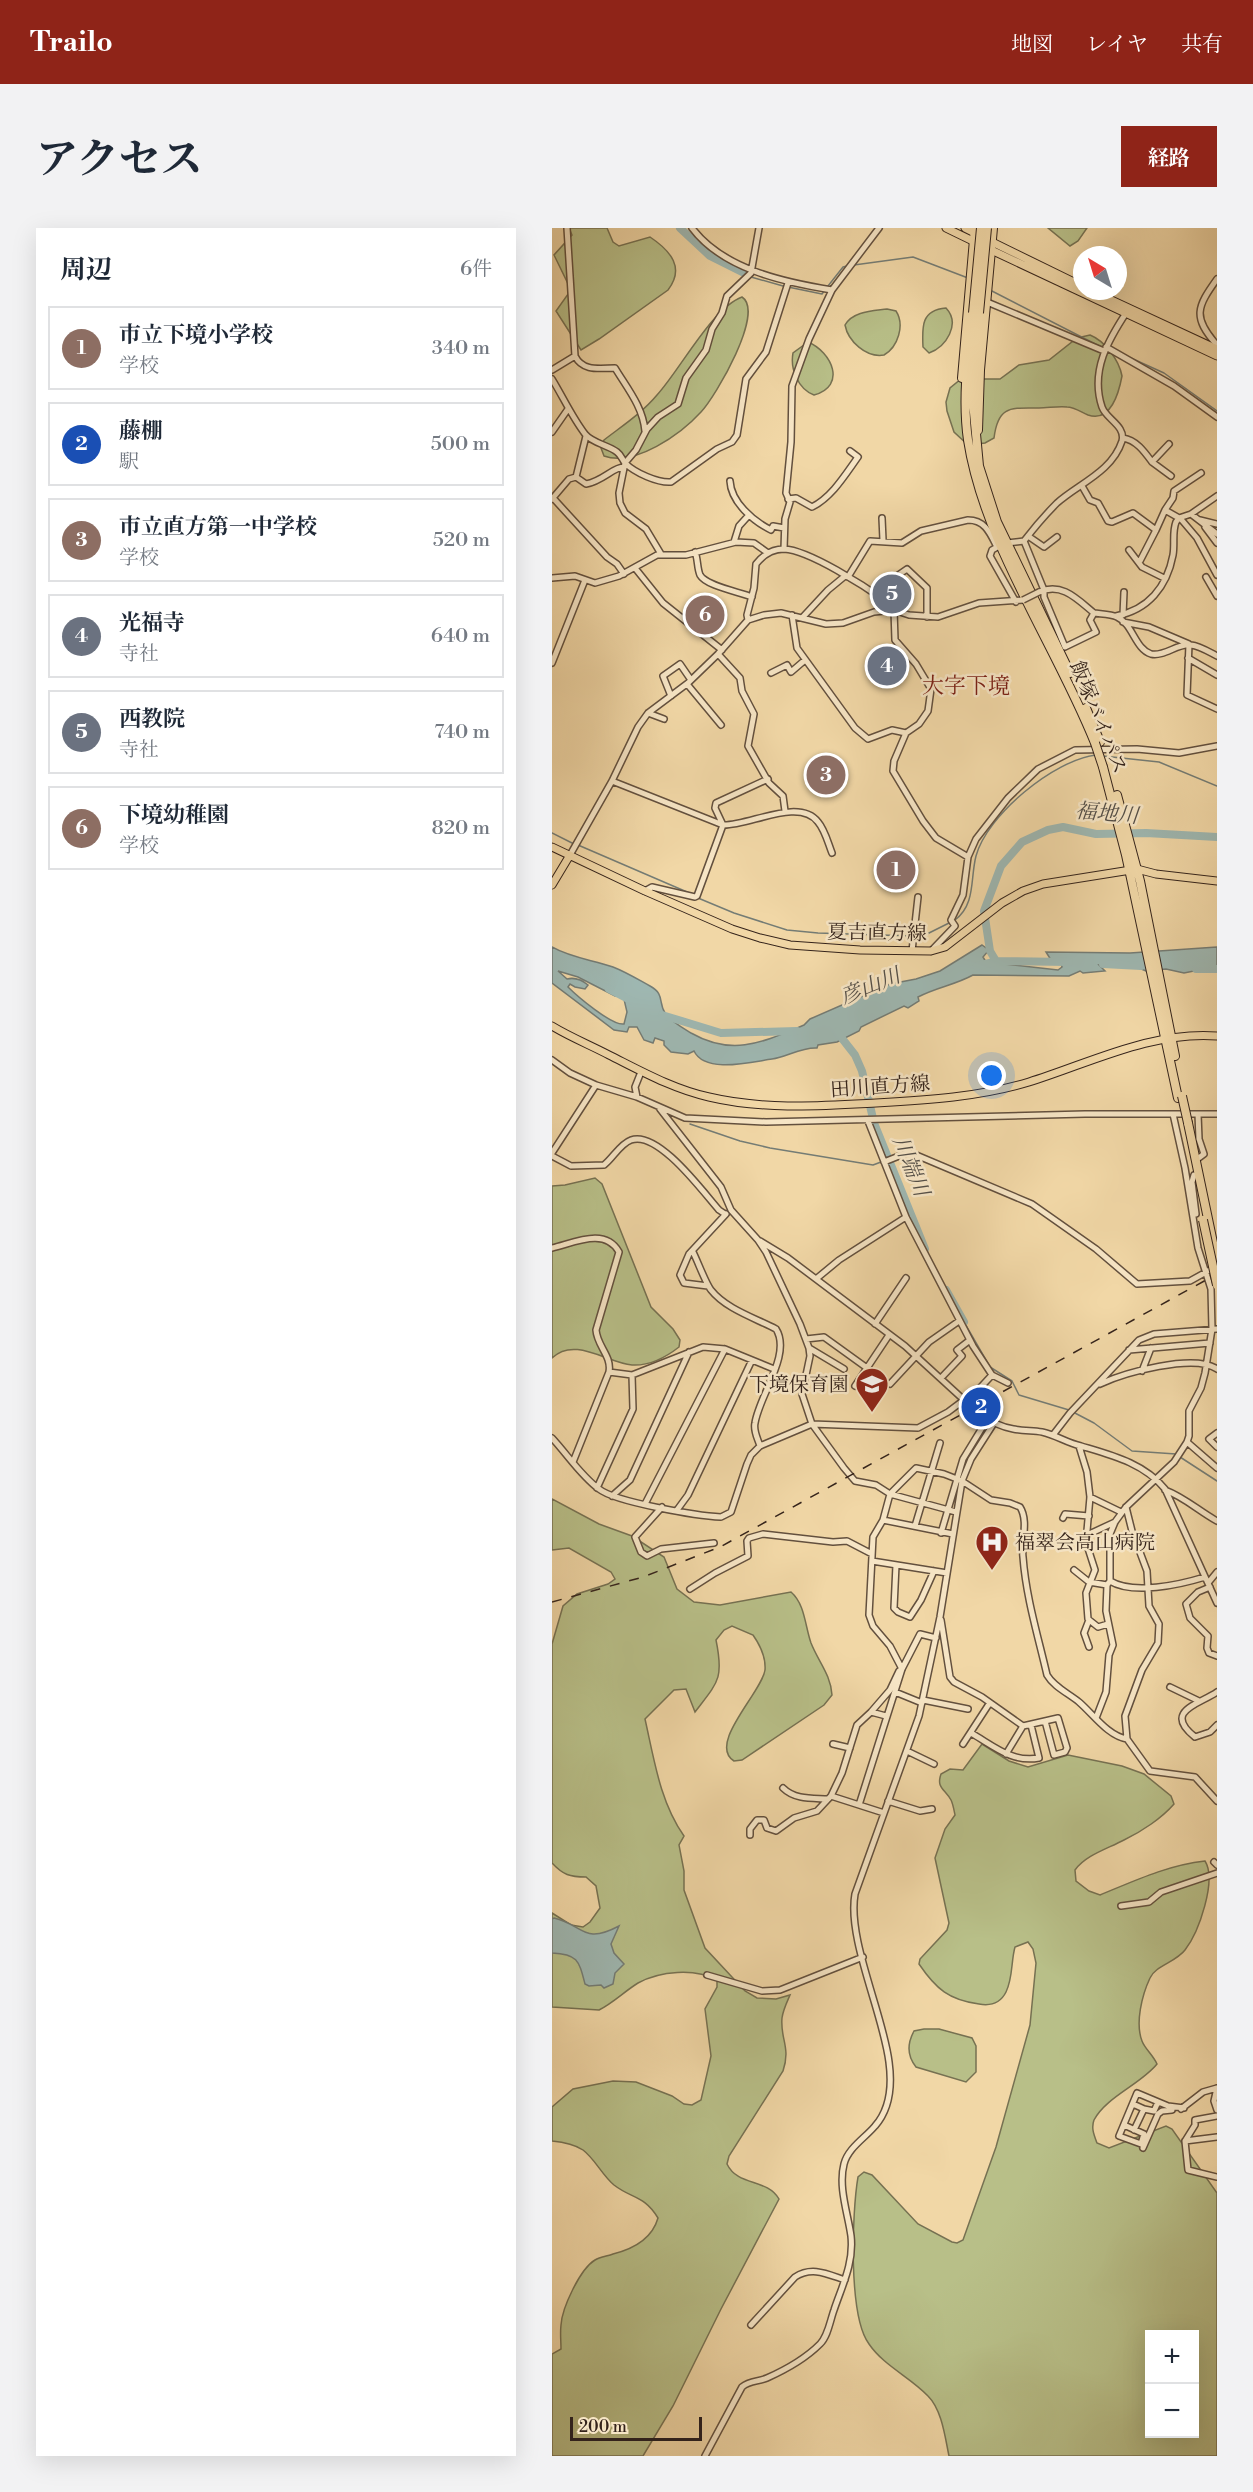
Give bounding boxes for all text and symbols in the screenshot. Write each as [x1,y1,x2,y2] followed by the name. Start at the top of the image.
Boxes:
[30,25,113,60] text: Trailo
[1011,32,1053,58] text: 地図
[1086,32,1148,58] text: レイヤ
[1181,32,1223,58] text: 共有
[1121,126,1217,187] button: 経路
[36,134,203,187] text: アクセス
[1073,246,1127,300] north arrow
[60,254,112,286] text: 周辺
[460,257,492,282] text: 6件
[119,322,273,349] text: 市立下境小学校
[77,336,86,361] text: 1
[432,336,490,361] text: 340 m
[119,354,159,379] text: 学校
[119,418,163,445] text: 藤棚
[75,432,88,457] text: 2
[431,432,490,457] text: 500 m
[119,450,139,475] text: 駅
[119,514,317,541] text: 市立直方第一中学校
[75,528,88,553] text: 3
[433,528,490,553] text: 520 m
[119,546,159,571] text: 学校
[872,572,912,616] pin: 5
[686,592,724,638] pin: 6
[119,610,185,637] text: 光福寺
[75,624,88,649] text: 4
[431,624,490,649] text: 640 m
[119,642,159,667] text: 寺社
[868,644,906,688] pin: 4
[1064,657,1132,778] street label: 飯塚バイパス
[922,673,1010,700] district label: 大字下境
[119,706,185,733] text: 西教院
[75,720,88,745] text: 5
[434,720,490,745] text: 740 m
[119,738,159,763] text: 寺社
[806,752,846,798] pin: 3
[1074,798,1141,830] water label: 福地川
[119,802,229,829] text: 下境幼稚園
[75,816,88,841] text: 6
[431,816,490,841] text: 820 m
[119,834,159,859] text: 学校
[876,848,916,892] pin: 1
[827,920,927,947] street label: 夏吉直方線
[836,962,906,1011] water label: 彦山川
[977,1061,1006,1090] your location
[829,1072,931,1103] street label: 田川直方線
[886,1132,935,1202] water label: 川端川
[854,1366,890,1413] school or university icon: 下境保育園
[749,1373,849,1398] place label: 下境保育園
[962,1384,1000,1430] pin: 2
[974,1524,1010,1571] hospital icon: 福翠会高山病院
[1015,1531,1155,1556] place label: 福翠会高山病院
[1145,2330,1199,2438] map controls
[1145,2330,1199,2384] button: +
[1145,2384,1199,2438] button: −
[570,2414,702,2442] scale bar
[579,2417,627,2437] text: 200 m

